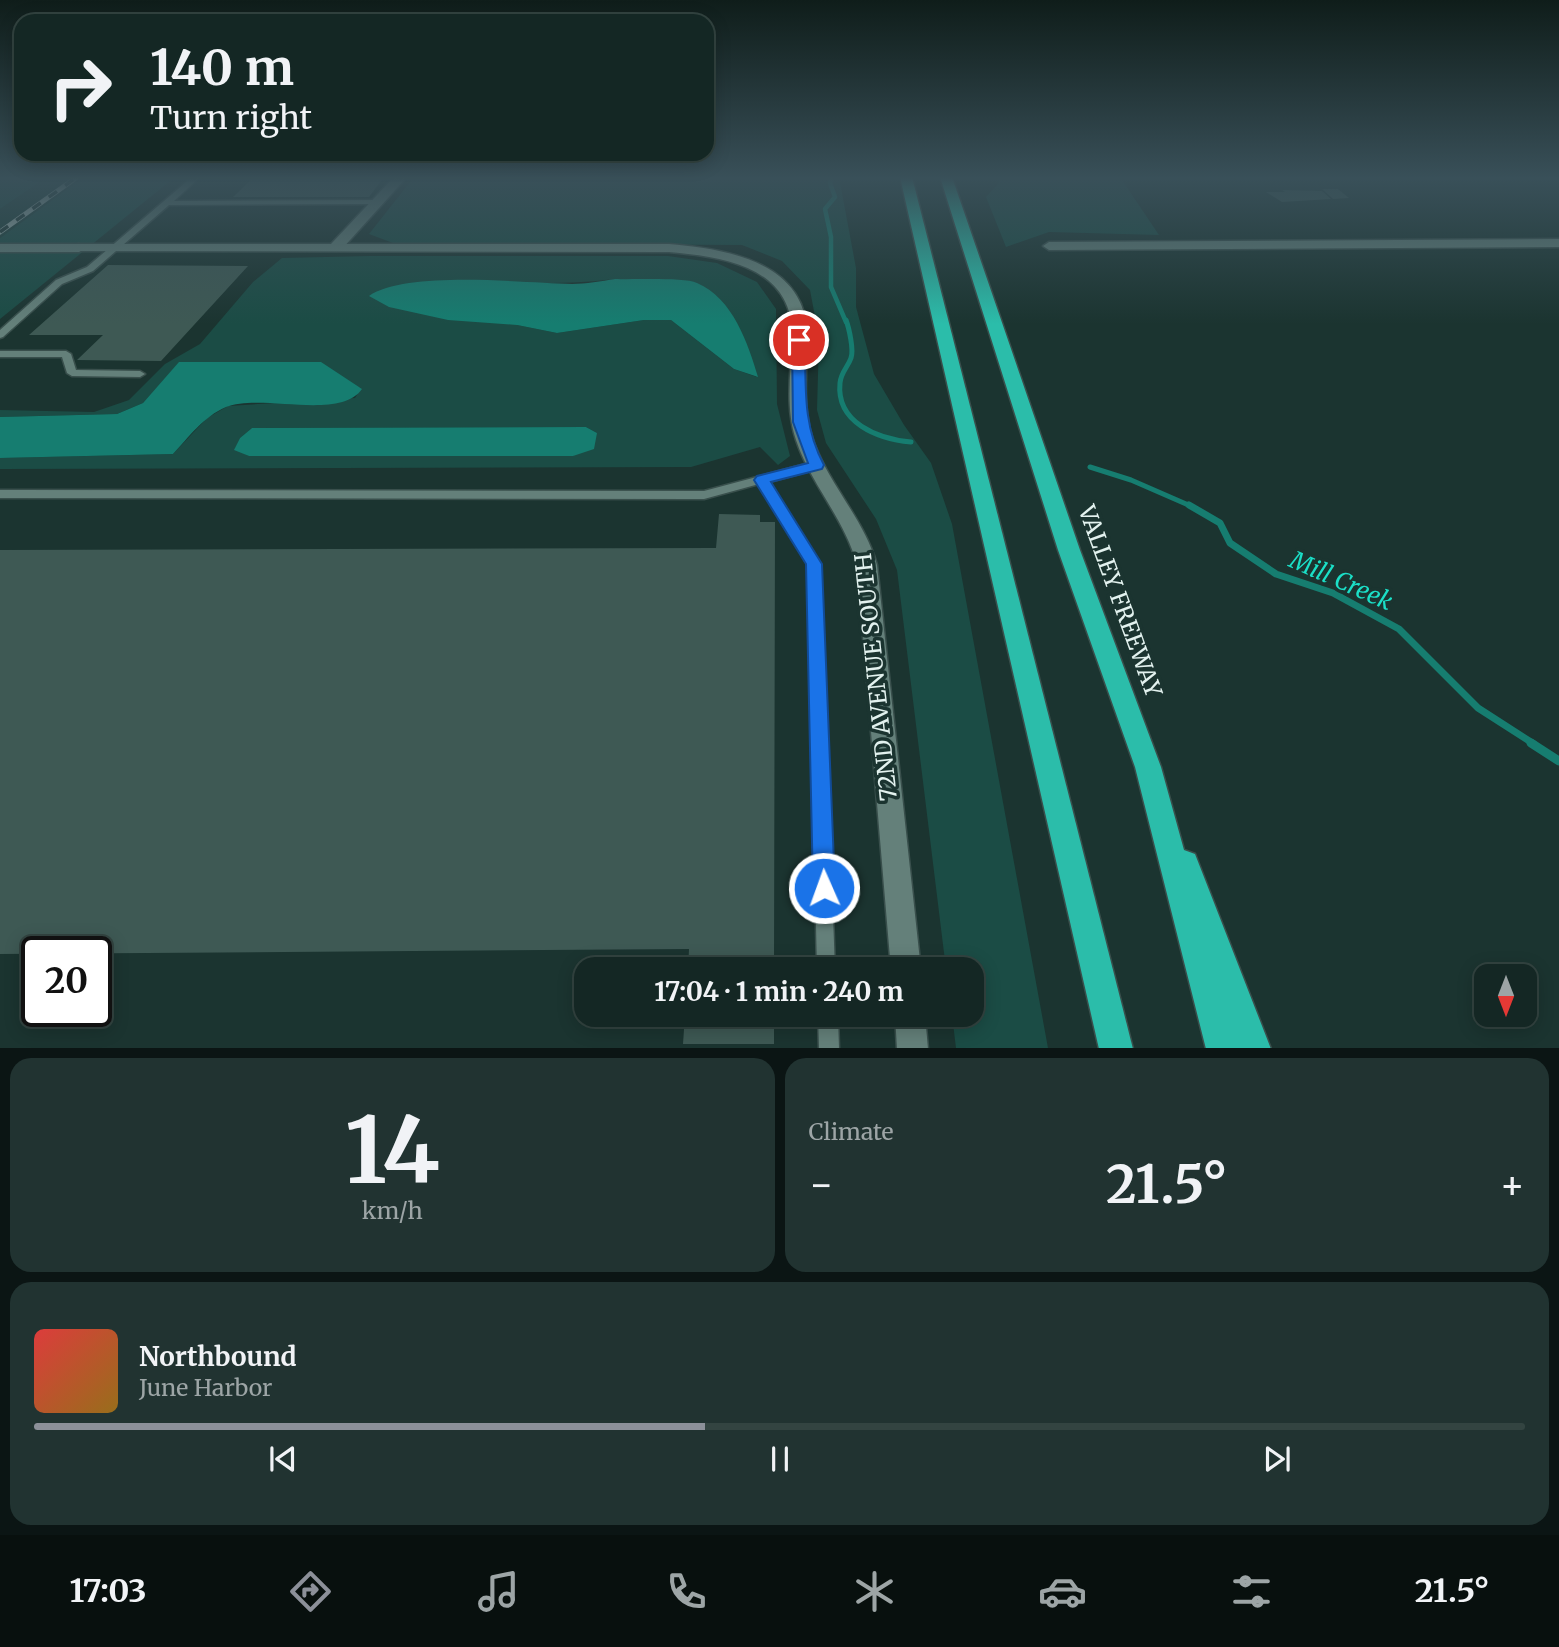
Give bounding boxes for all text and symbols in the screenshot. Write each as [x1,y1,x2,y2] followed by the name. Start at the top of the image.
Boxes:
[150,37,294,98] text: 140 m
[35,42,126,133] icon: right
[150,98,312,138] text: Turn right
[769,310,829,370] pin
[780,321,818,359] icon: arrive
[1072,500,1169,702] street label: VALLEY FREEWAY
[1284,544,1397,617] water label: Mill Creek
[848,552,903,802] street label: 72ND AVENUE SOUTH
[787,851,861,925] position arrow
[21,936,112,1027] speed limit sign: 20
[1474,964,1536,1027] north arrow
[1474,964,1537,1027] map controls
[654,975,904,1008] text: 17:04 · 1 min · 240 m
[345,1093,440,1208] text: 14
[809,1117,894,1146] text: Climate
[1106,1152,1227,1217] text: 21.5°
[809,1161,834,1208] text: −
[1500,1161,1525,1208] text: +
[362,1196,423,1225] text: km/h
[139,1340,297,1373] text: Northbound
[139,1373,272,1402] text: June Harbor
[264,1440,302,1478] icon: previous
[761,1440,799,1478] icon: pause
[1258,1440,1296,1478] icon: next
[286,1567,335,1616] icon: directions
[474,1567,523,1616] icon: music
[662,1567,711,1616] icon: phone
[850,1567,899,1616] icon: climate
[1038,1567,1087,1616] icon: car
[1227,1567,1276,1616] icon: filters
[70,1571,146,1611] text: 17:03
[1415,1571,1489,1611] text: 21.5°

